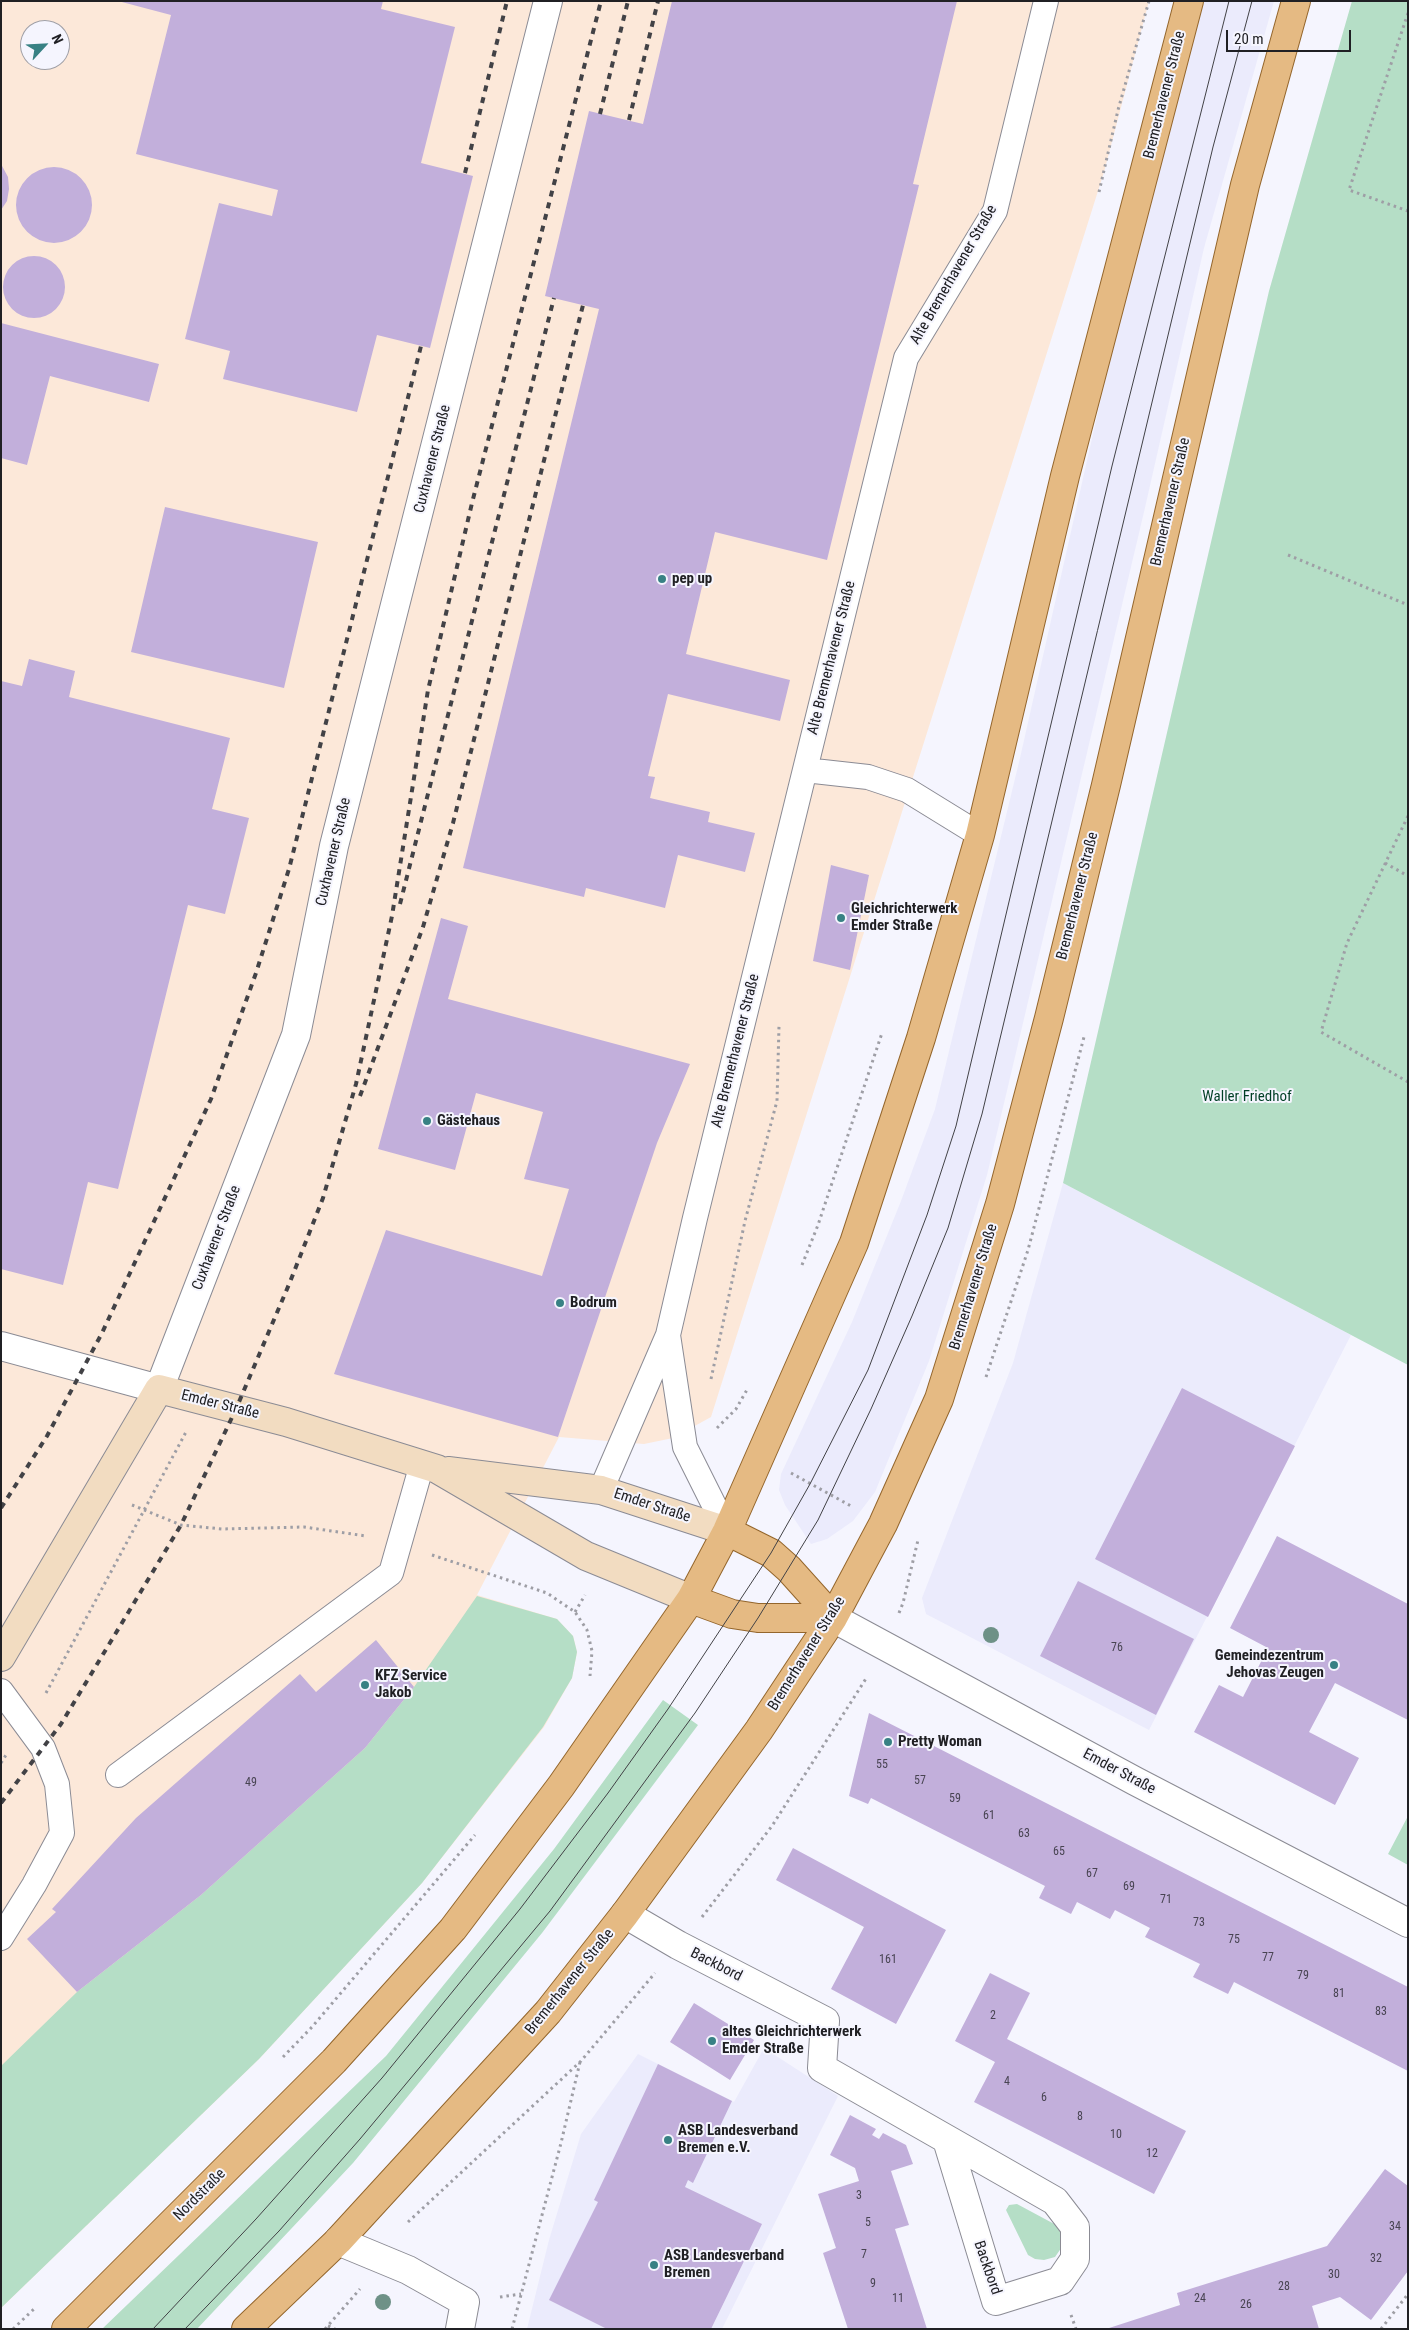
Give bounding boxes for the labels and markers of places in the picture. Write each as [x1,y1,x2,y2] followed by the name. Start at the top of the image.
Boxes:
[672,570,712,588] place label: pep up
[656,573,668,585] marker: pep up
[851,900,958,935] place label: Gleichrichterwerk Emder Straße
[835,912,847,924] marker: Gleichrichterwerk Emder Straße
[437,1112,500,1130] place label: Gästehaus
[421,1115,433,1127] marker: Gästehaus
[570,1294,617,1312] place label: Bodrum
[554,1297,566,1309] marker: Bodrum
[1215,1647,1324,1682] place label: Gemeindezentrum Jehovas Zeugen
[1328,1659,1340,1671] marker: Gemeindezentrum Jehovas Zeugen
[375,1667,447,1702] place label: KFZ Service Jakob
[359,1679,371,1691] marker: KFZ Service Jakob
[898,1733,982,1751] place label: Pretty Woman
[882,1736,894,1748] marker: Pretty Woman
[722,2023,861,2058] place label: altes Gleichrichterwerk Emder Straße
[706,2035,718,2047] marker: altes Gleichrichterwerk Emder Straße
[678,2122,798,2157] place label: ASB Landesverband Bremen e.V.
[662,2134,674,2146] marker: ASB Landesverband Bremen e.V.
[664,2247,784,2282] place label: ASB Landesverband Bremen
[648,2259,660,2271] marker: ASB Landesverband Bremen

